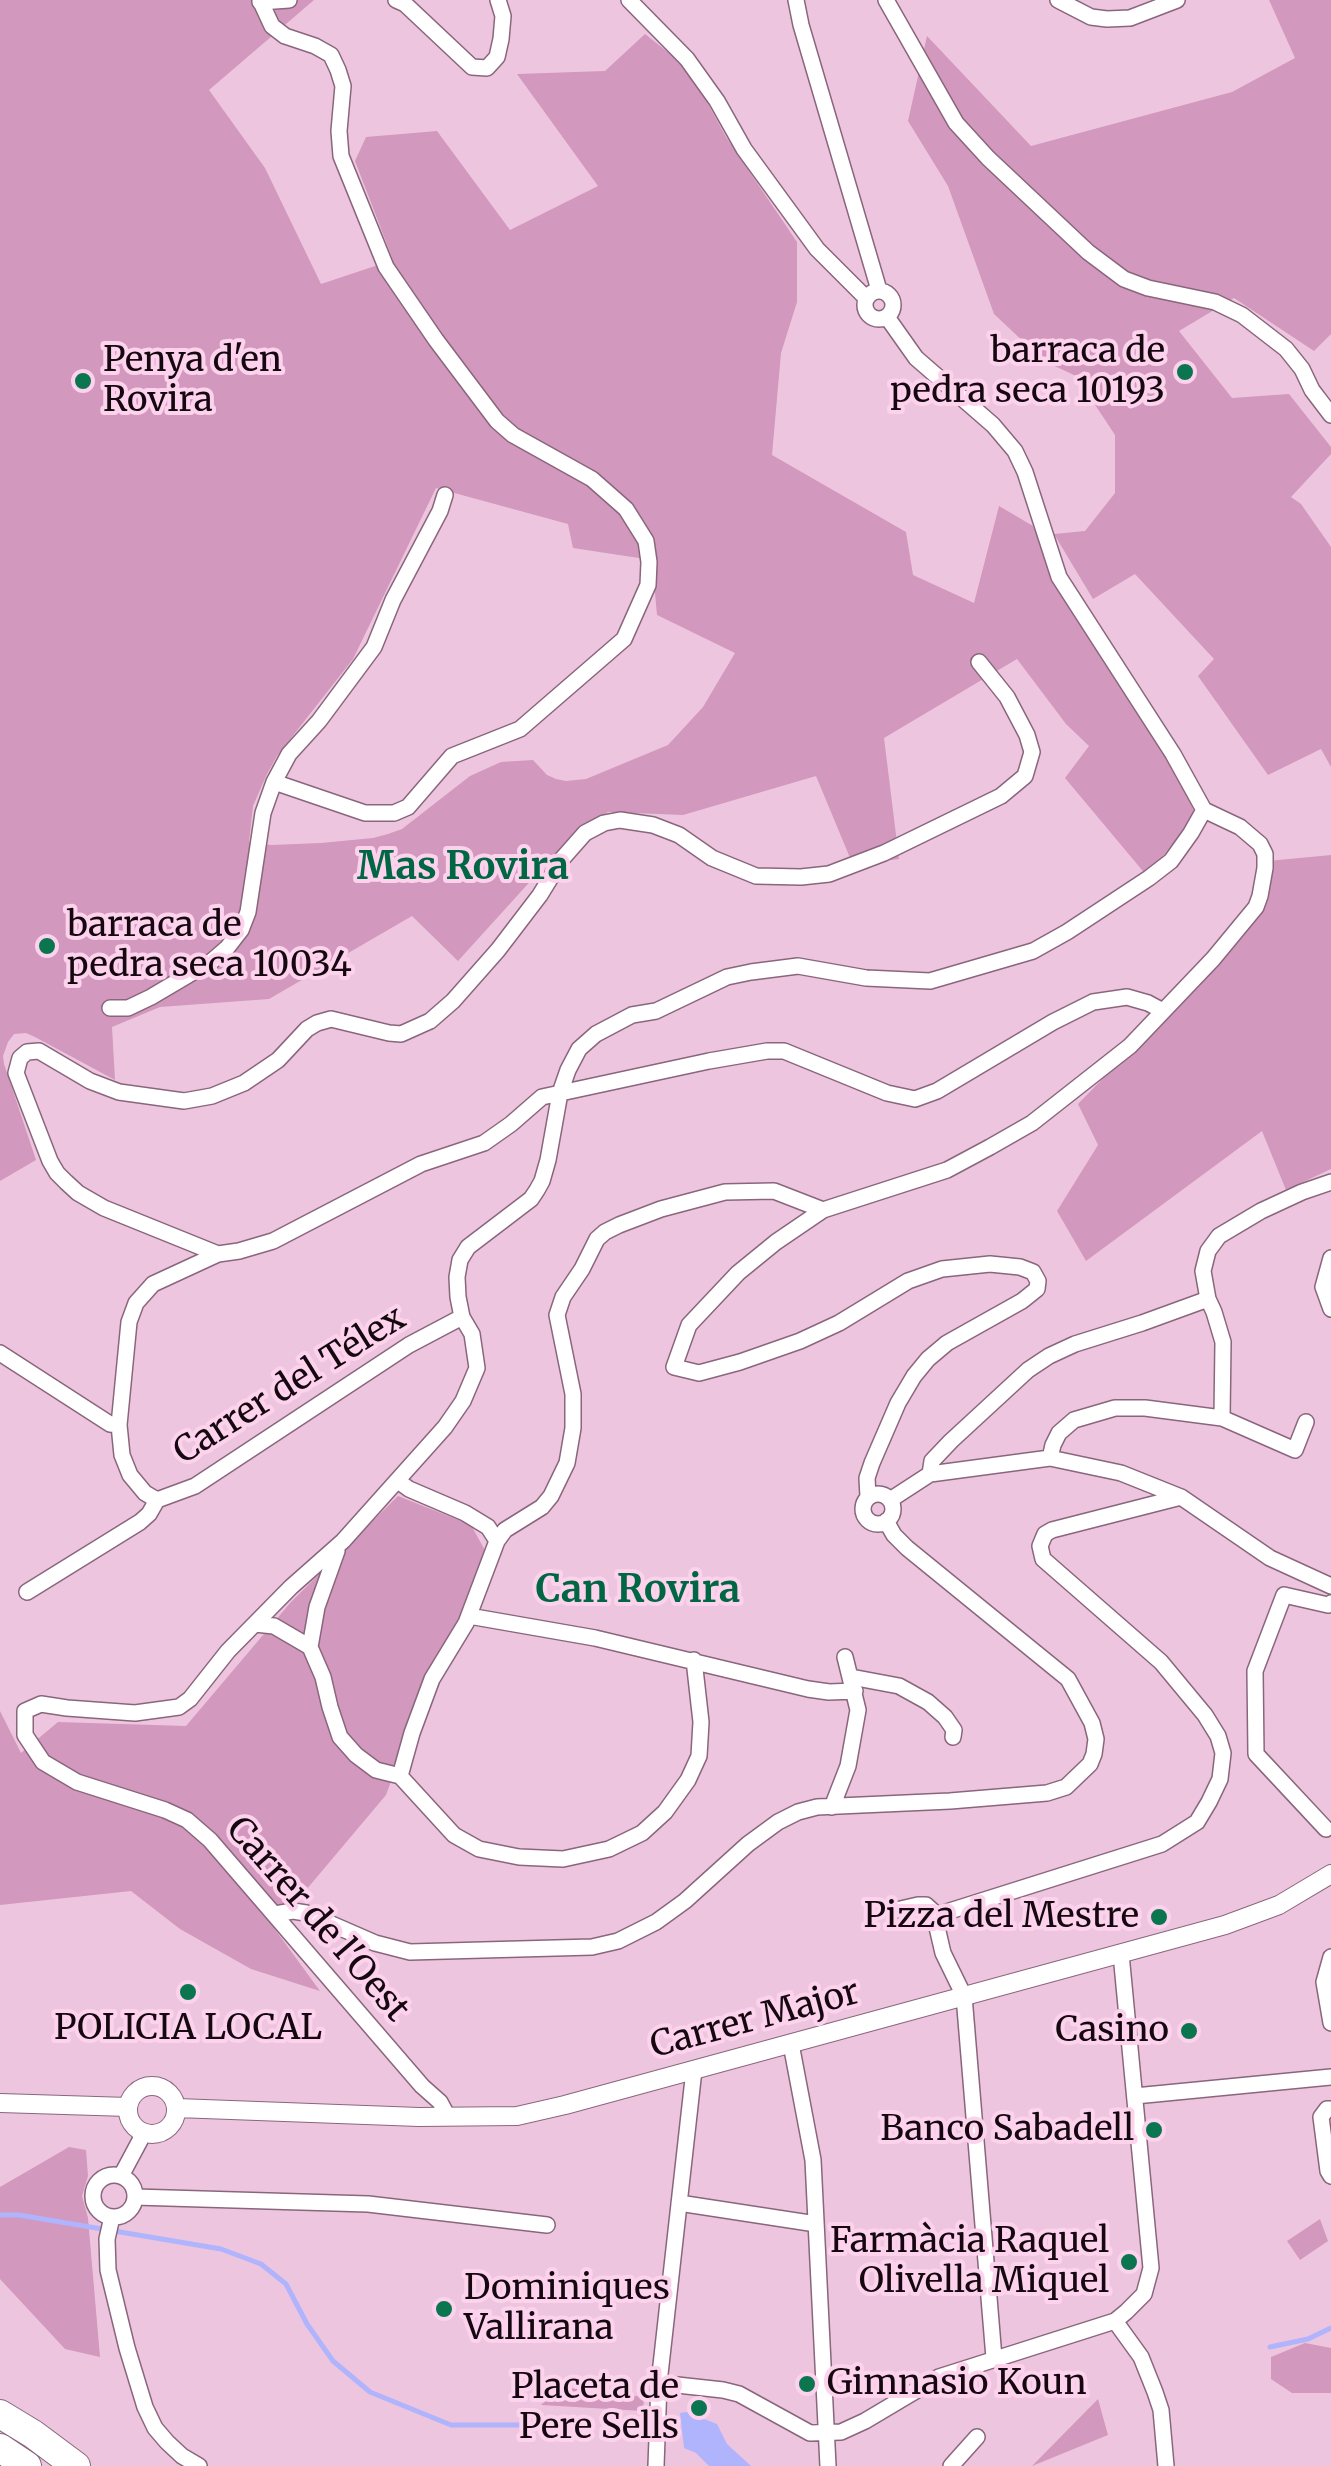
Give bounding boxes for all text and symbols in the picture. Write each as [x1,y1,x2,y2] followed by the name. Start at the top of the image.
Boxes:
[890,331,1165,413] place label: barraca de pedra seca 10193
[103,340,282,422] place label: Penya d'en Rovira
[1174,361,1196,383] marker: barraca de pedra seca 10193
[72,370,94,392] marker: Penya d'en Rovira
[357,845,569,891] district label: Mas Rovira
[67,905,352,987] place label: barraca de pedra seca 10034
[36,935,58,957] marker: barraca de pedra seca 10034
[167,1298,413,1474] street label: Carrer del Télex
[536,1568,740,1614] district label: Can Rovira
[217,1809,417,2031] street label: Carrer de l'Oest
[863,1896,1139,1938] place label: Pizza del Mestre
[1148,1906,1170,1928] marker: Pizza del Mestre
[646,1972,864,2068] street label: Carrer Major
[177,1981,199,2003] marker: POLICIA LOCAL
[54,2008,322,2050] place label: POLICIA LOCAL
[1055,2010,1169,2052] place label: Casino
[1178,2020,1200,2042] marker: Casino
[880,2109,1134,2151] place label: Banco Sabadell
[1143,2119,1165,2141] marker: Banco Sabadell
[830,2221,1109,2303] place label: Farmàcia Raquel Olivella Miquel
[1118,2251,1140,2273] marker: Farmàcia Raquel Olivella Miquel
[464,2268,670,2350] place label: Dominiques Vallirana
[433,2298,455,2320] marker: Dominiques Vallirana
[827,2363,1087,2405] place label: Gimnasio Koun
[511,2367,679,2449] place label: Placeta de Pere Sells
[796,2373,818,2395] marker: Gimnasio Koun
[688,2397,710,2419] marker: Placeta de Pere Sells

